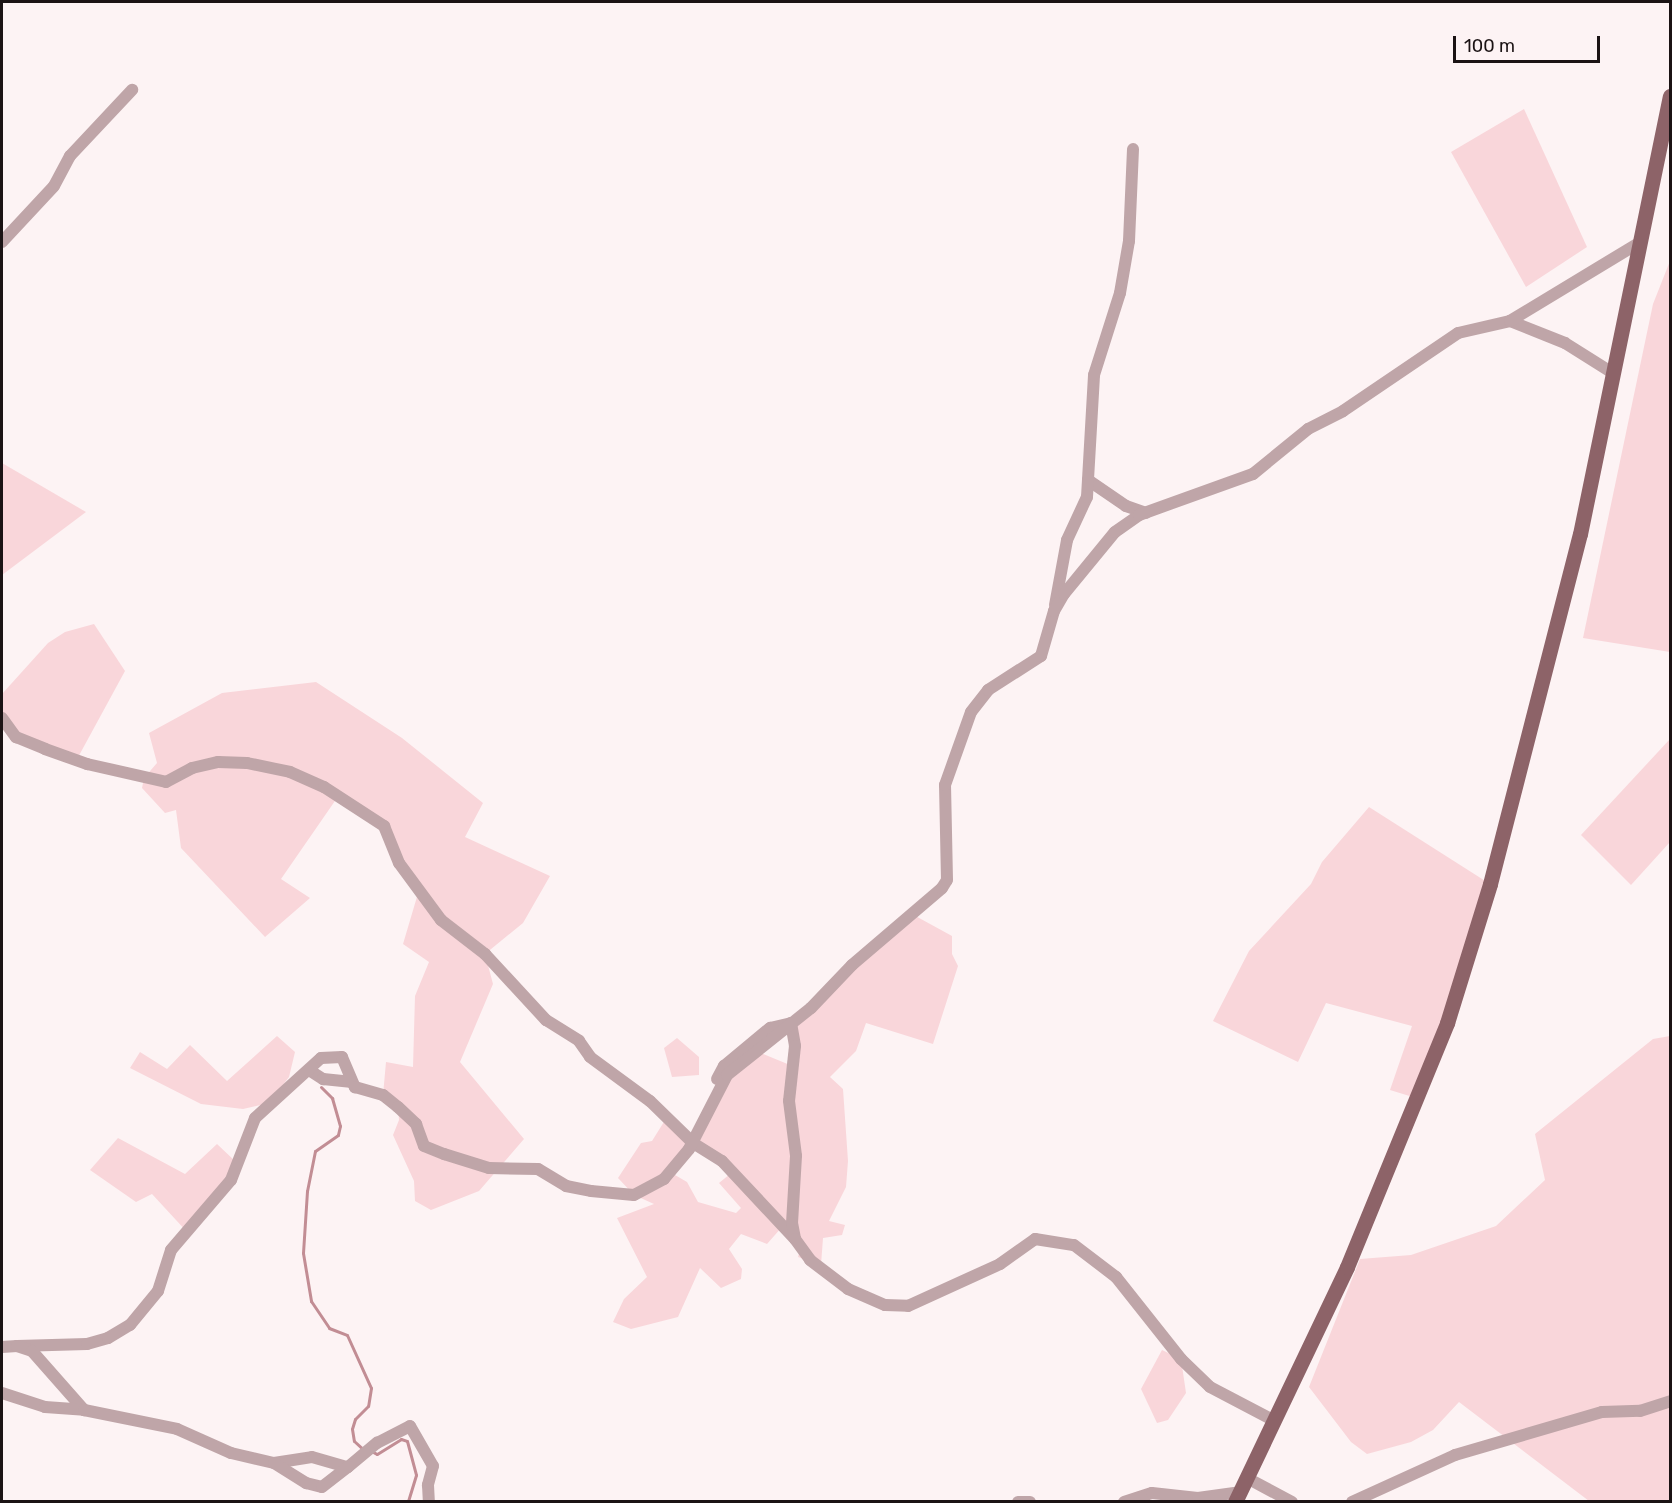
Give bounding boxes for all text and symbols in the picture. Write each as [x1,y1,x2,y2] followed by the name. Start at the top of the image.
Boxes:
[1456,24,1603,62] scale bar
[1464,35,1515,57] text: 100 m

